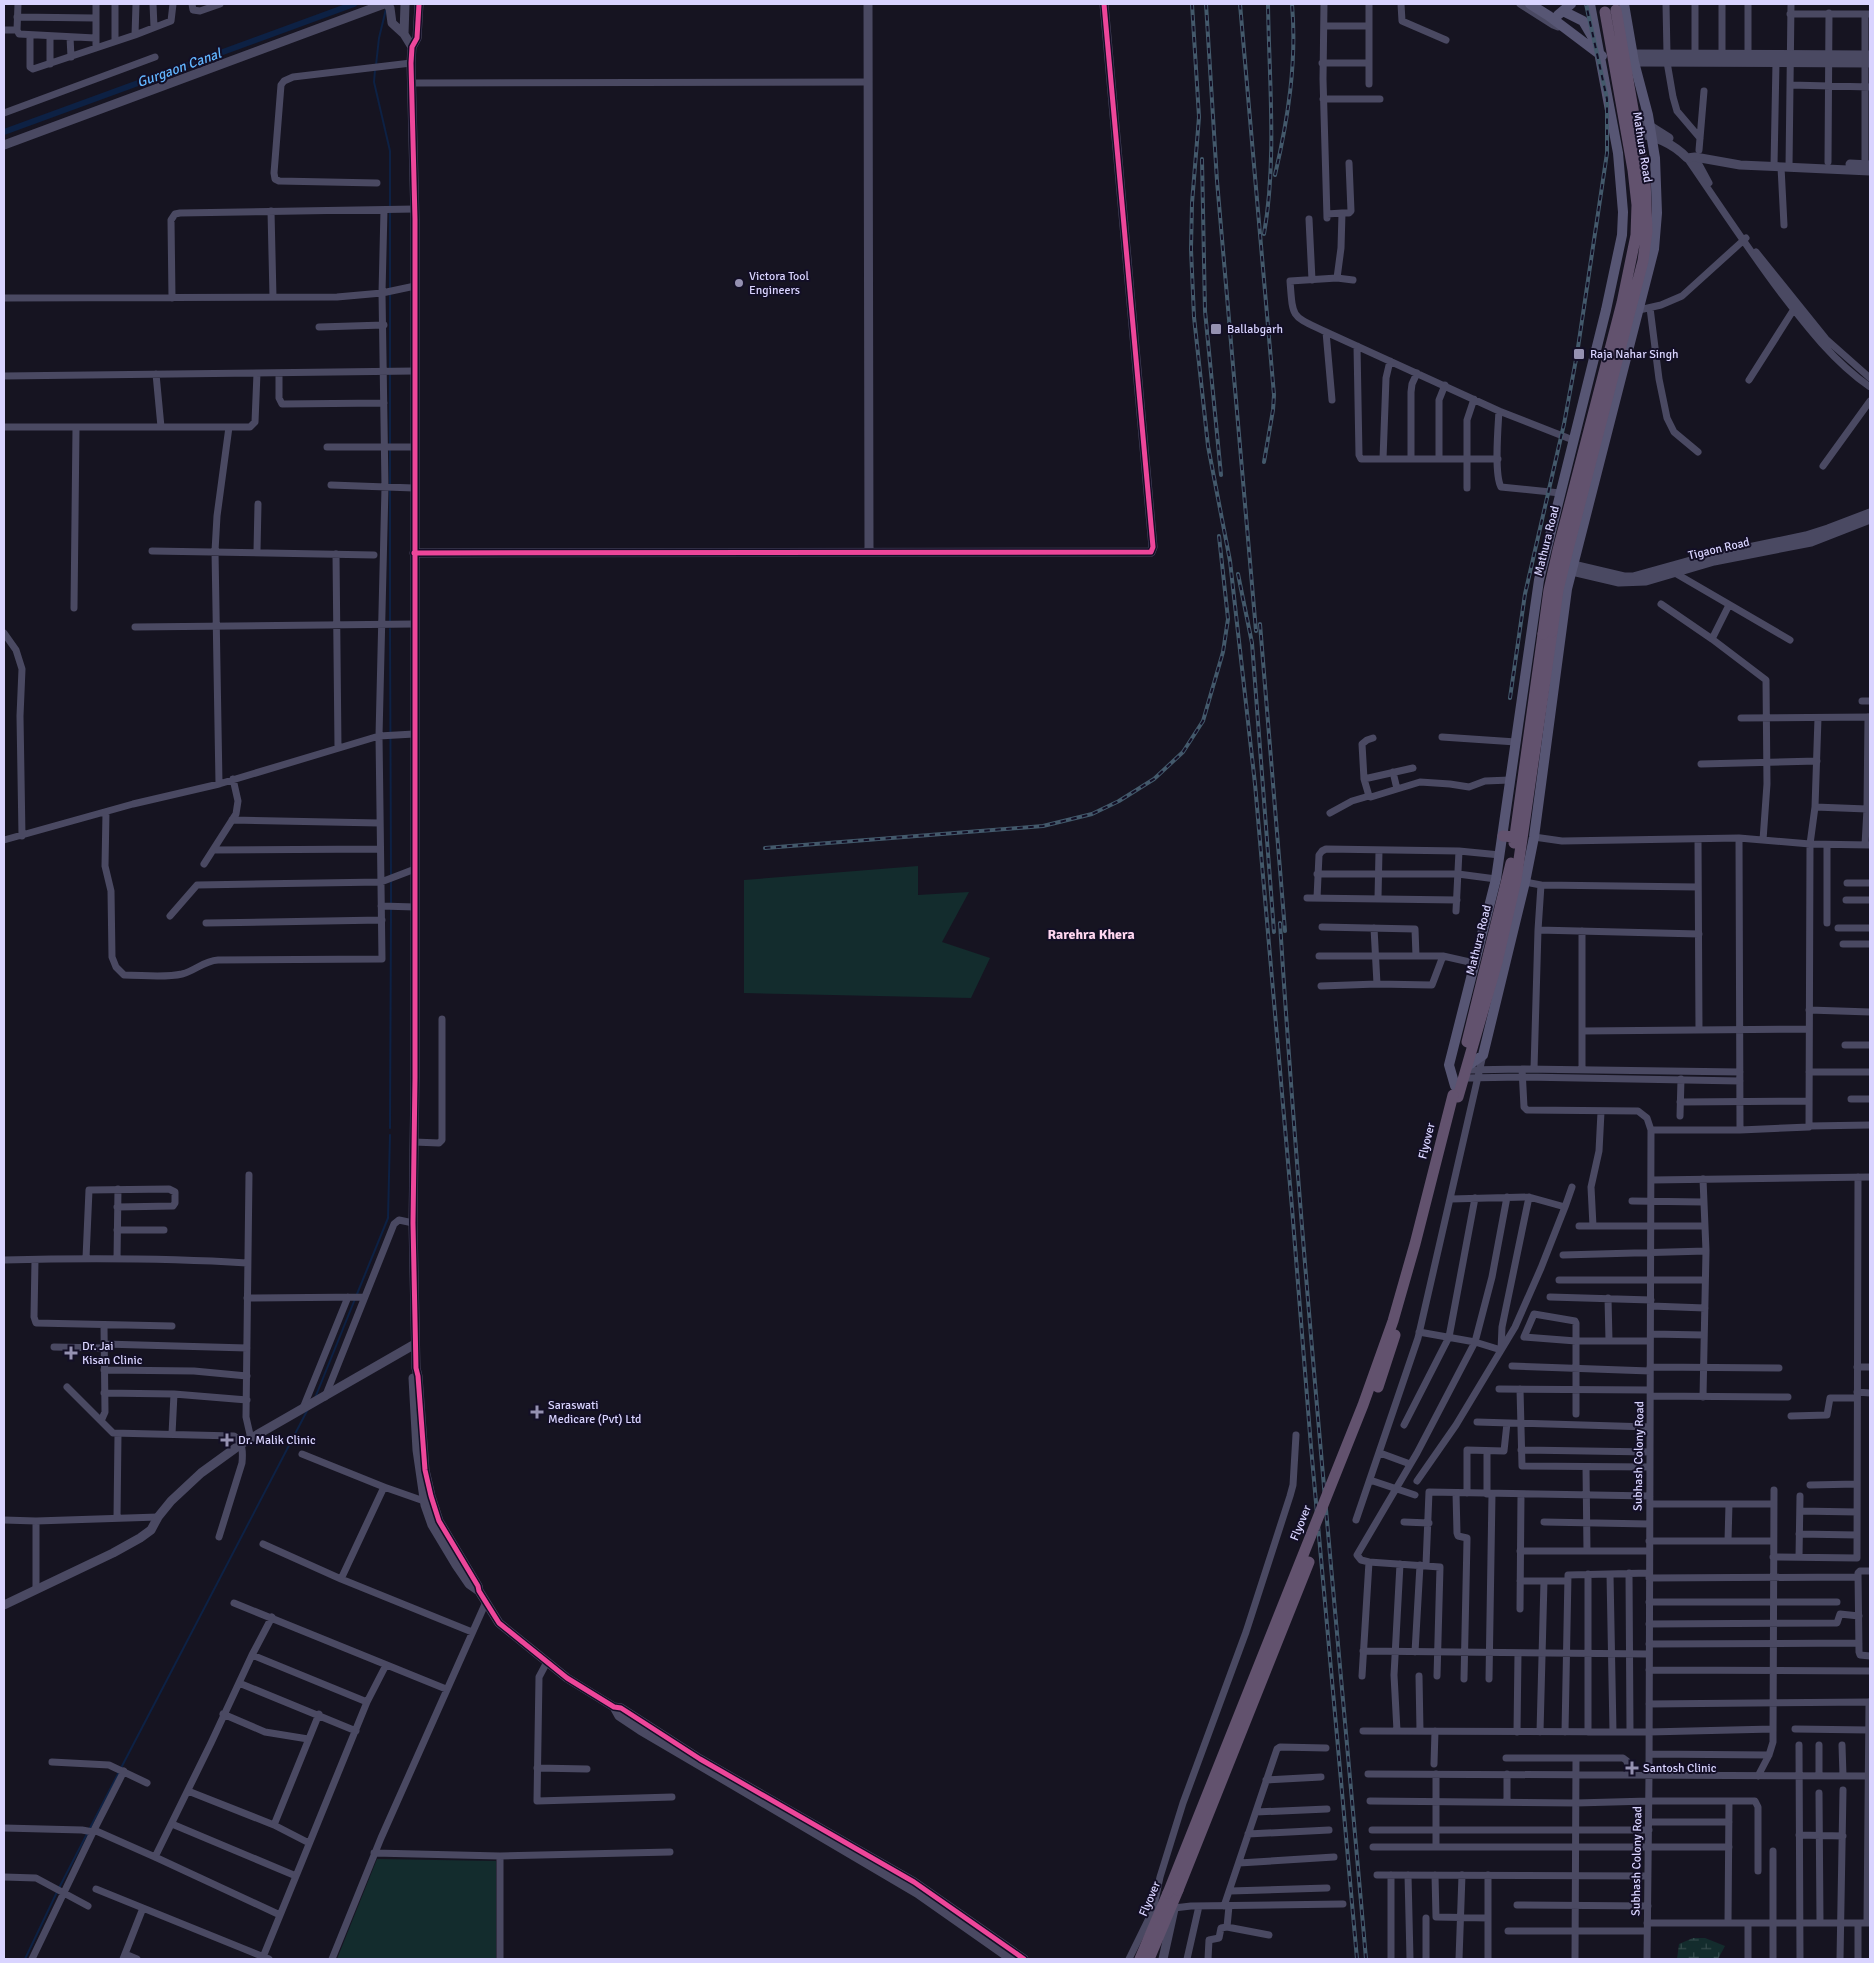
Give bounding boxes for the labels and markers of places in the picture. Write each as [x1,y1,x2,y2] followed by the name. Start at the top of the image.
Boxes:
[749,269,810,298] place label: Victora Tool Engineers
[733,277,745,289] marker: Victora Tool Engineers
[1209,322,1223,336] marker: Ballabgarh
[1227,322,1283,337] place label: Ballabgarh
[1572,347,1586,361] marker: Raja Nahar Singh
[1590,347,1679,362] place label: Raja Nahar Singh
[82,1339,143,1368] place label: Dr. Jai Kisan Clinic
[64,1346,78,1360] marker: Dr. Jai Kisan Clinic
[548,1398,641,1427] place label: Saraswati Medicare (Pvt) Ltd
[530,1405,544,1419] marker: Saraswati Medicare (Pvt) Ltd
[220,1433,234,1447] marker: Dr. Malik Clinic
[238,1433,316,1448] place label: Dr. Malik Clinic
[1625,1761,1639,1775] marker: Santosh Clinic
[1643,1761,1717,1776] place label: Santosh Clinic

